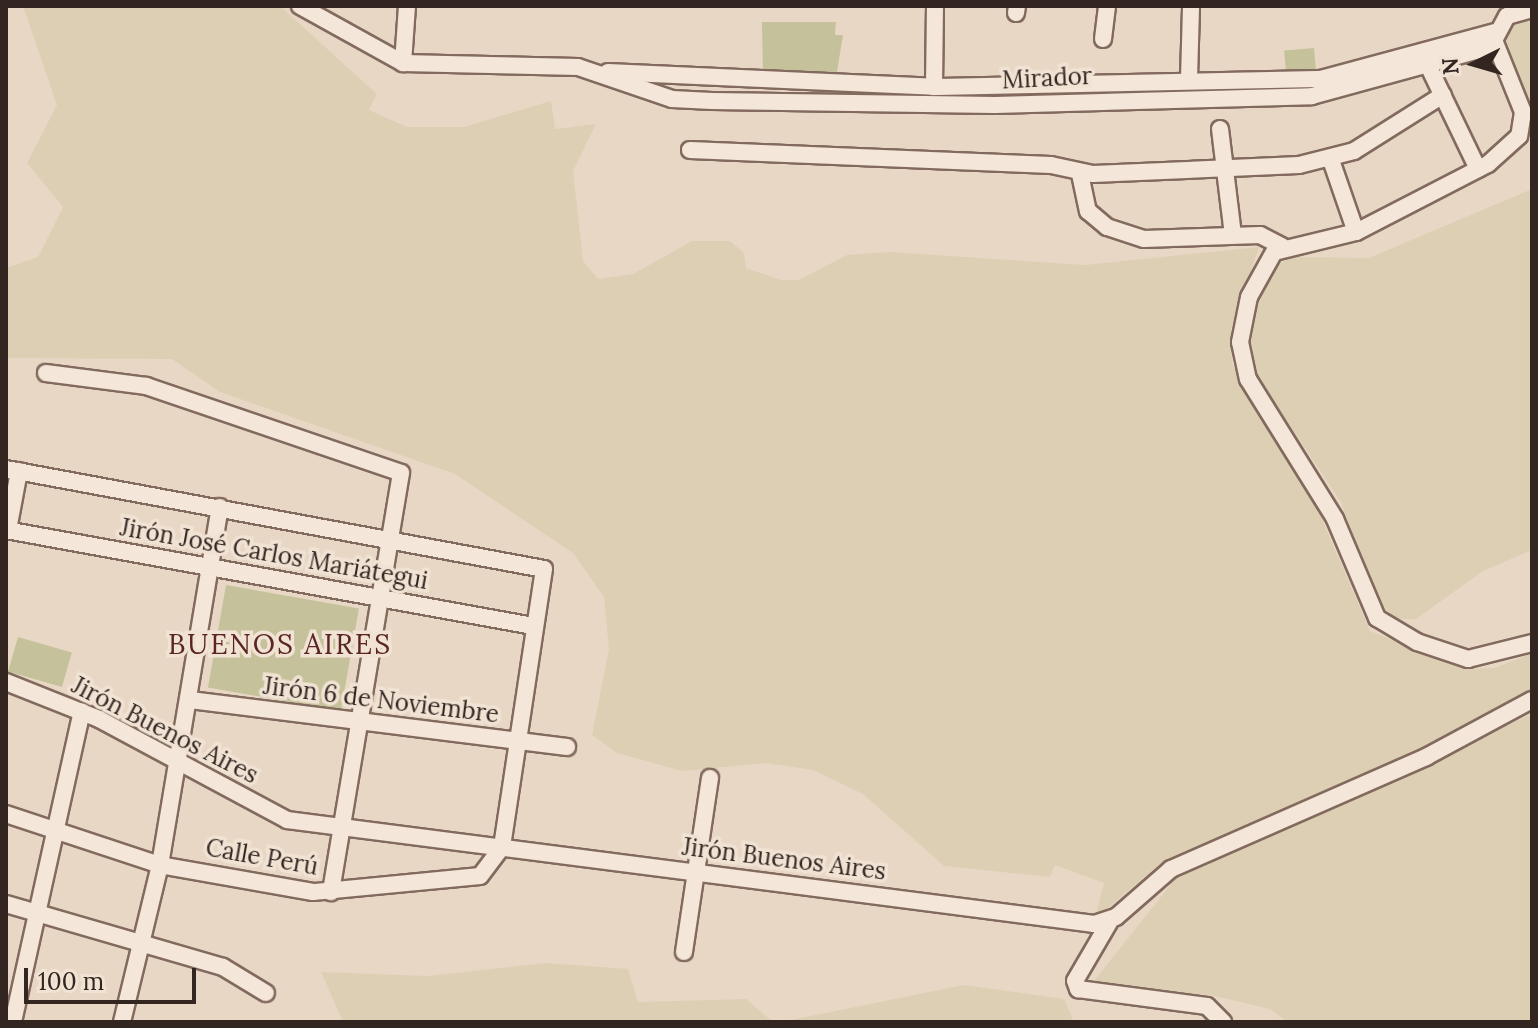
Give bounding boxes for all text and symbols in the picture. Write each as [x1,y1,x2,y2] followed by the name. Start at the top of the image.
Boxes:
[1434,24,1514,104] north arrow
[1435,56,1465,76] text: N
[1001,61,1093,95] street label: Mirador
[118,513,430,595] street label: Jirón José Carlos Mariátegui
[168,627,392,661] district label: BUENOS AIRES
[67,671,263,789] street label: Jirón Buenos Aires
[262,671,500,729] street label: Jirón 6 de Noviembre
[680,832,888,886] street label: Jirón Buenos Aires
[204,833,320,881] street label: Calle Perú
[28,952,200,1002] scale bar
[38,966,104,997] text: 100 m

